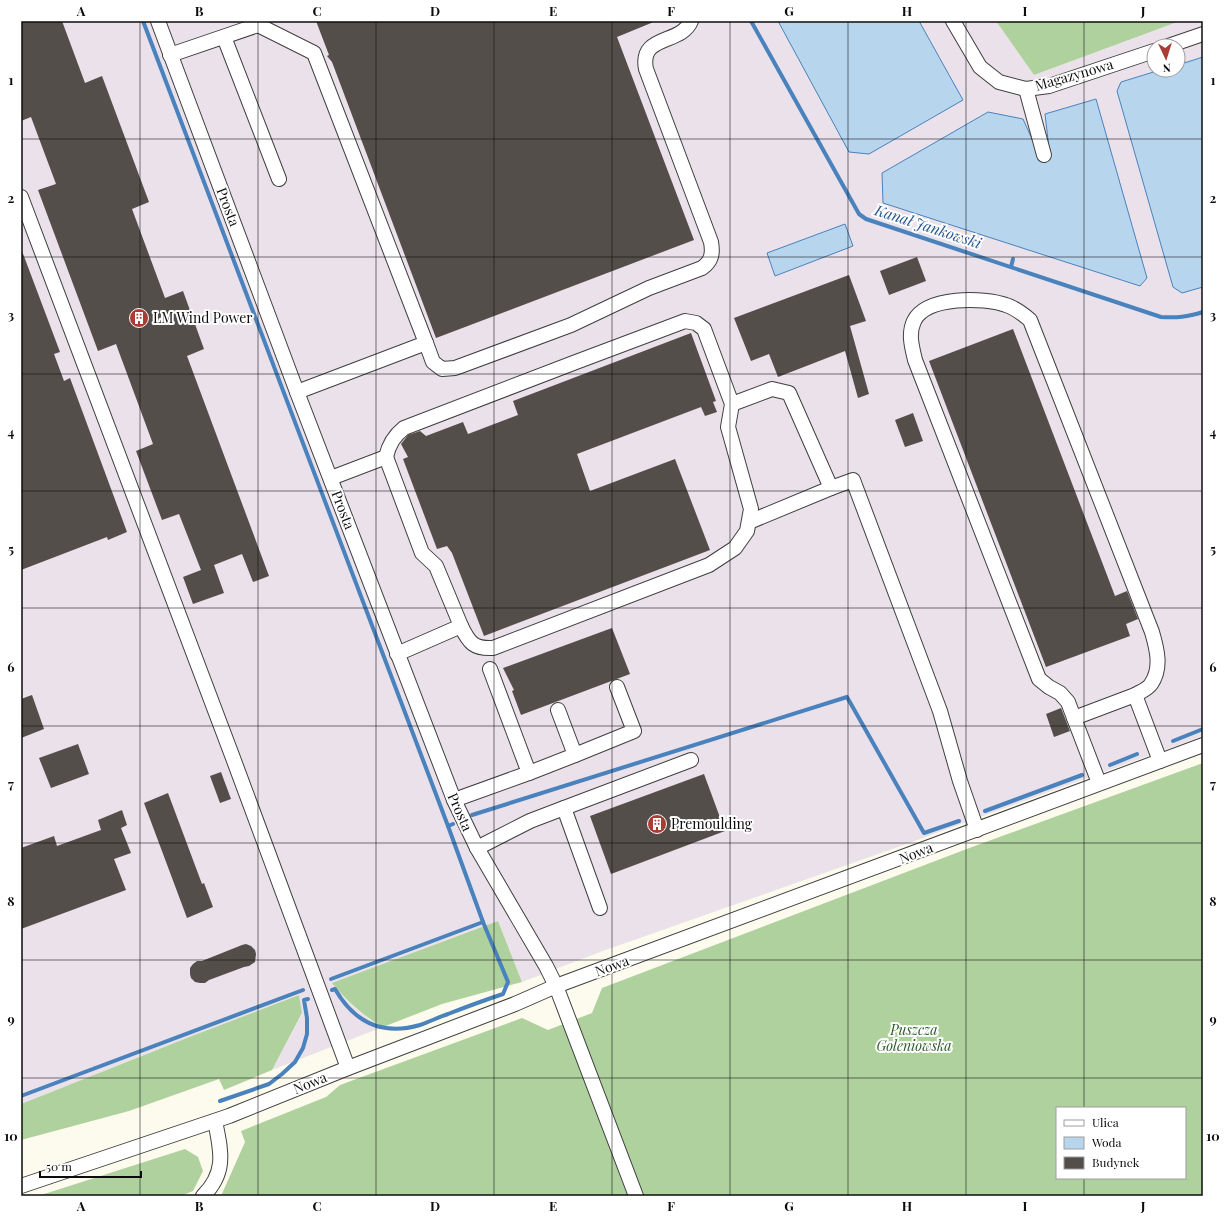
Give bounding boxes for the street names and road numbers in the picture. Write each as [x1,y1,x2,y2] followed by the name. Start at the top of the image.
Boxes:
[1032,54,1115,95] street label: Magazynowa
[212,185,245,229] street label: Prosta
[327,488,360,532] street label: Prosta
[444,790,477,834] street label: Prosta
[896,837,936,868] street label: Nowa
[592,951,631,980] street label: Nowa
[290,1067,330,1098] street label: Nowa

